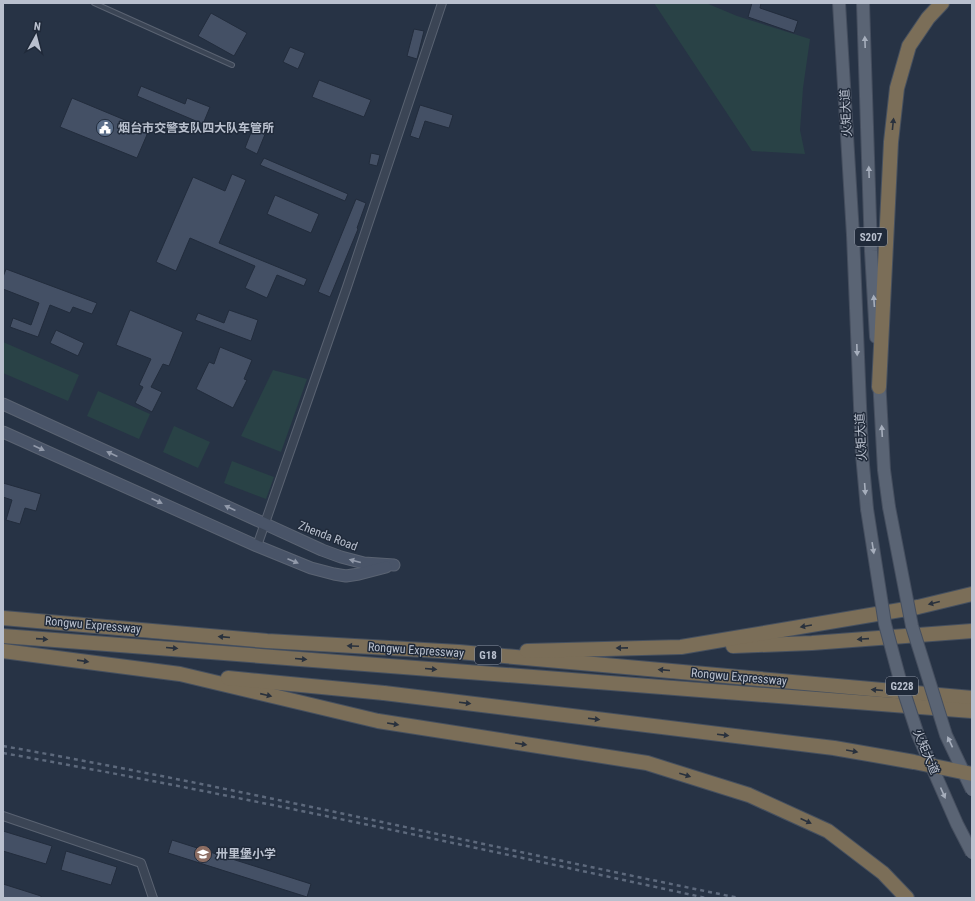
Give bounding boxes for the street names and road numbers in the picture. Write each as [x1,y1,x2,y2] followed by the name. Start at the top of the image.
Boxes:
[838,89,854,137] street label: 火矩大道
[855,228,887,246] road number: S207
[853,413,869,461] street label: 火矩大道
[297,518,360,554] street label: Zhenda Road
[44,614,142,636] street label: Rongwu Expressway
[368,640,464,660] street label: Rongwu Expressway
[475,646,501,664] road number: G18
[690,666,788,688] street label: Rongwu Expressway
[886,677,918,695] road number: G228
[910,727,942,777] street label: 火矩大道

